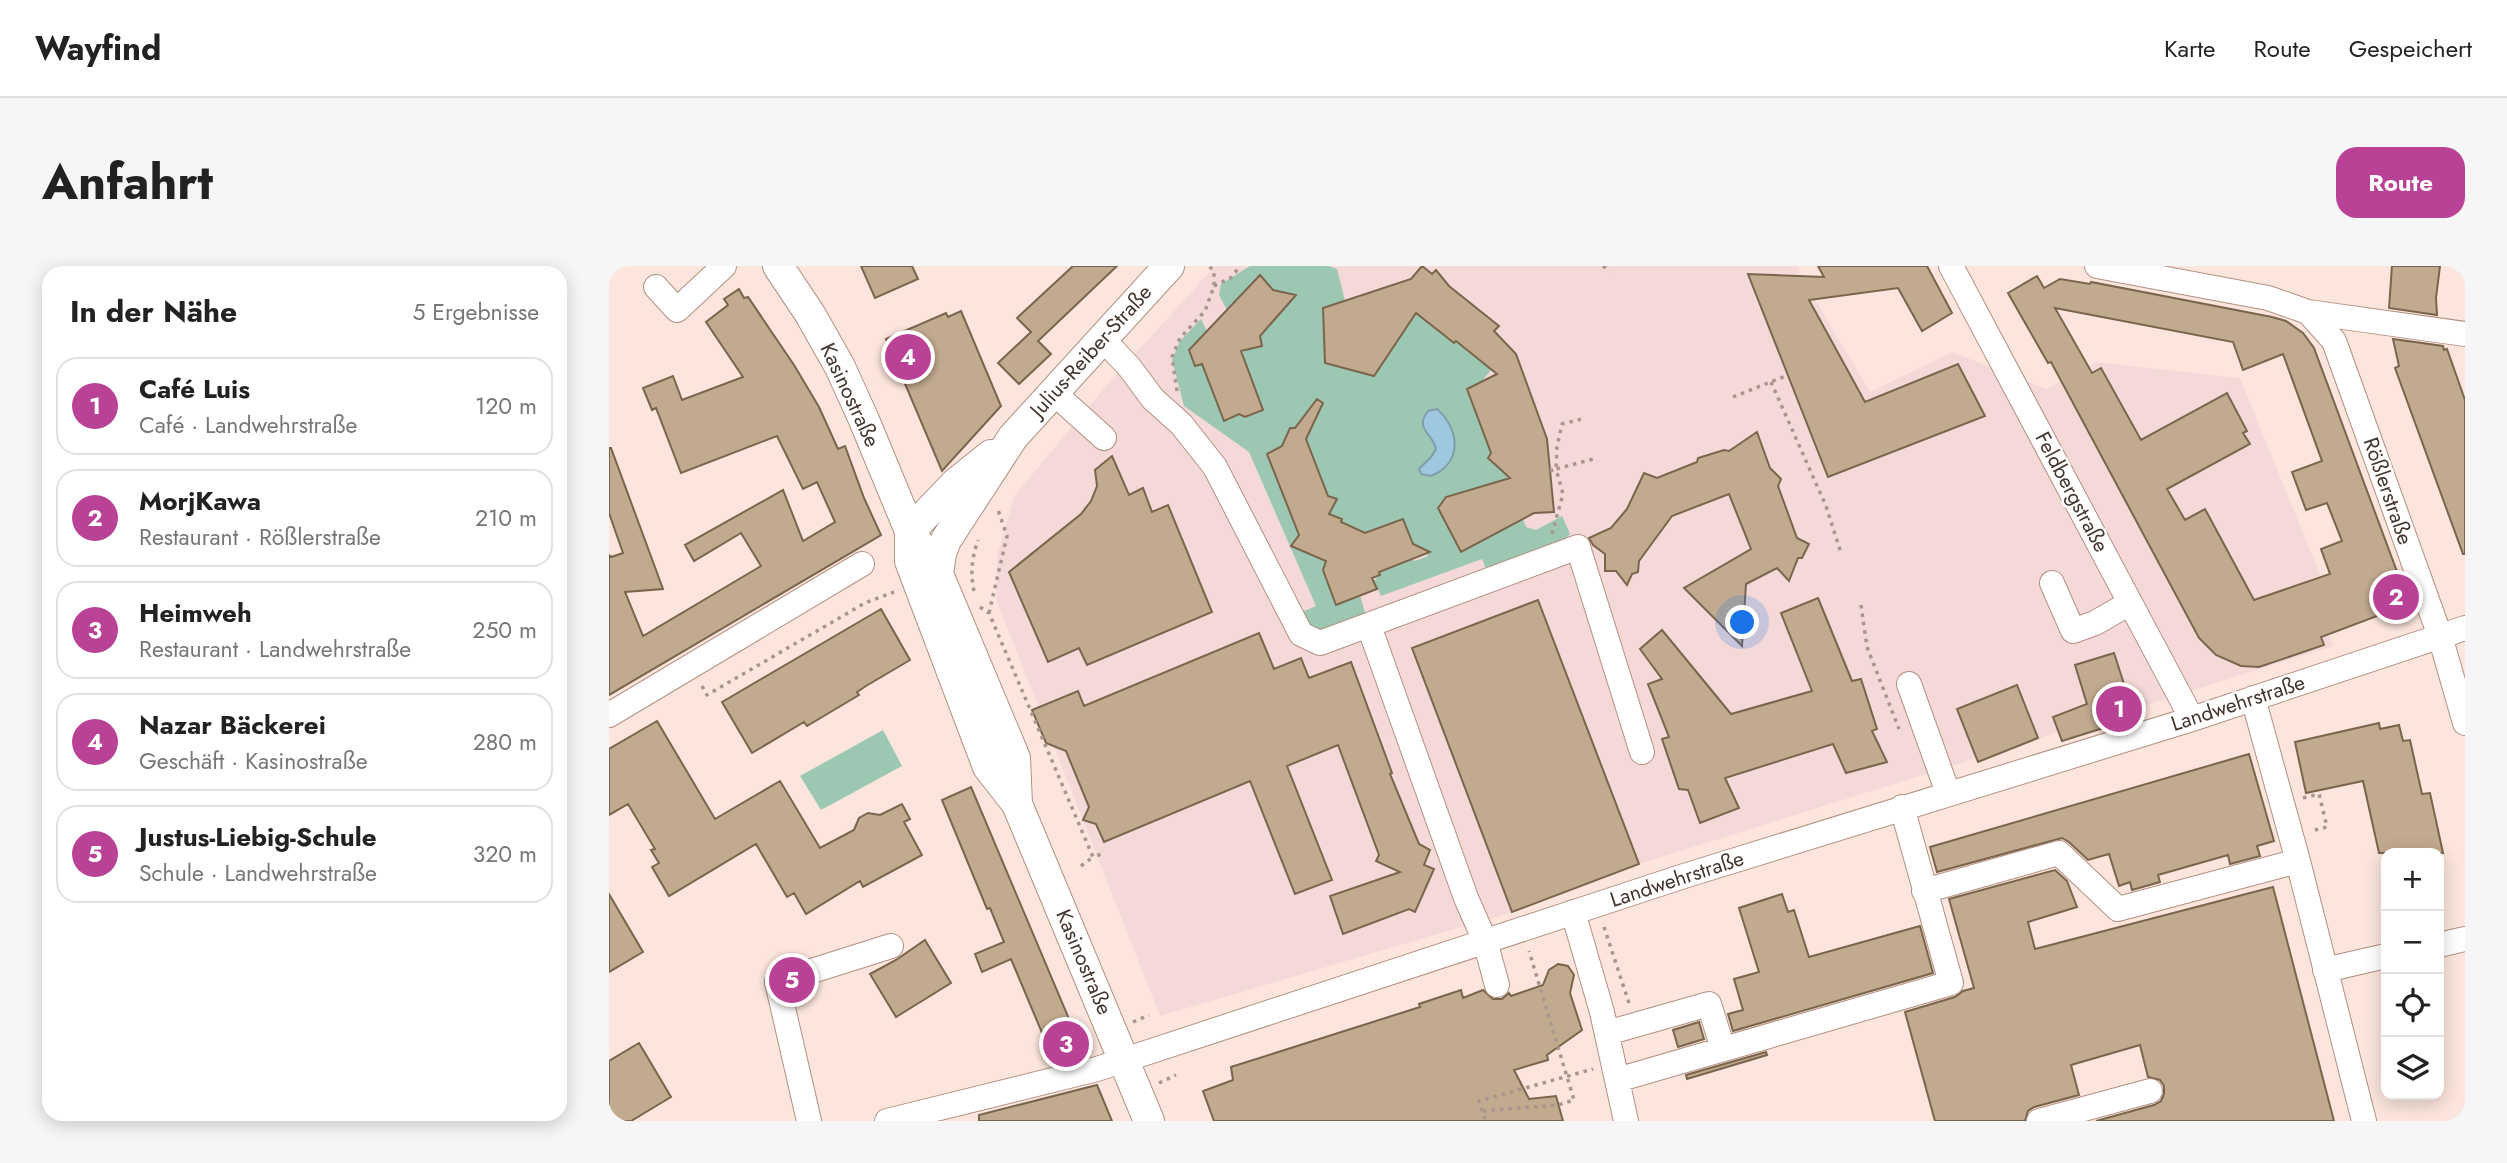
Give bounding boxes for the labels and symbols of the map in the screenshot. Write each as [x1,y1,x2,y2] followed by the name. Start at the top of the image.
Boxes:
[1021,278,1159,426] street label: Julius-Reiber-Straße
[885,331,931,383] pin: 4
[813,338,887,452] street label: Kasinostraße
[2028,426,2116,558] street label: Feldbergstraße
[2356,433,2420,549] street label: Rößlerstraße
[2373,571,2419,623] pin: 2
[1725,605,1759,639] your location
[2167,667,2309,739] street label: Landwehrstraße
[2096,683,2142,735] pin: 1
[1606,843,1748,915] street label: Landwehrstraße
[1048,905,1120,1020] street label: Kasinostraße
[769,954,815,1006] pin: 5
[1043,1018,1089,1070] pin: 3

